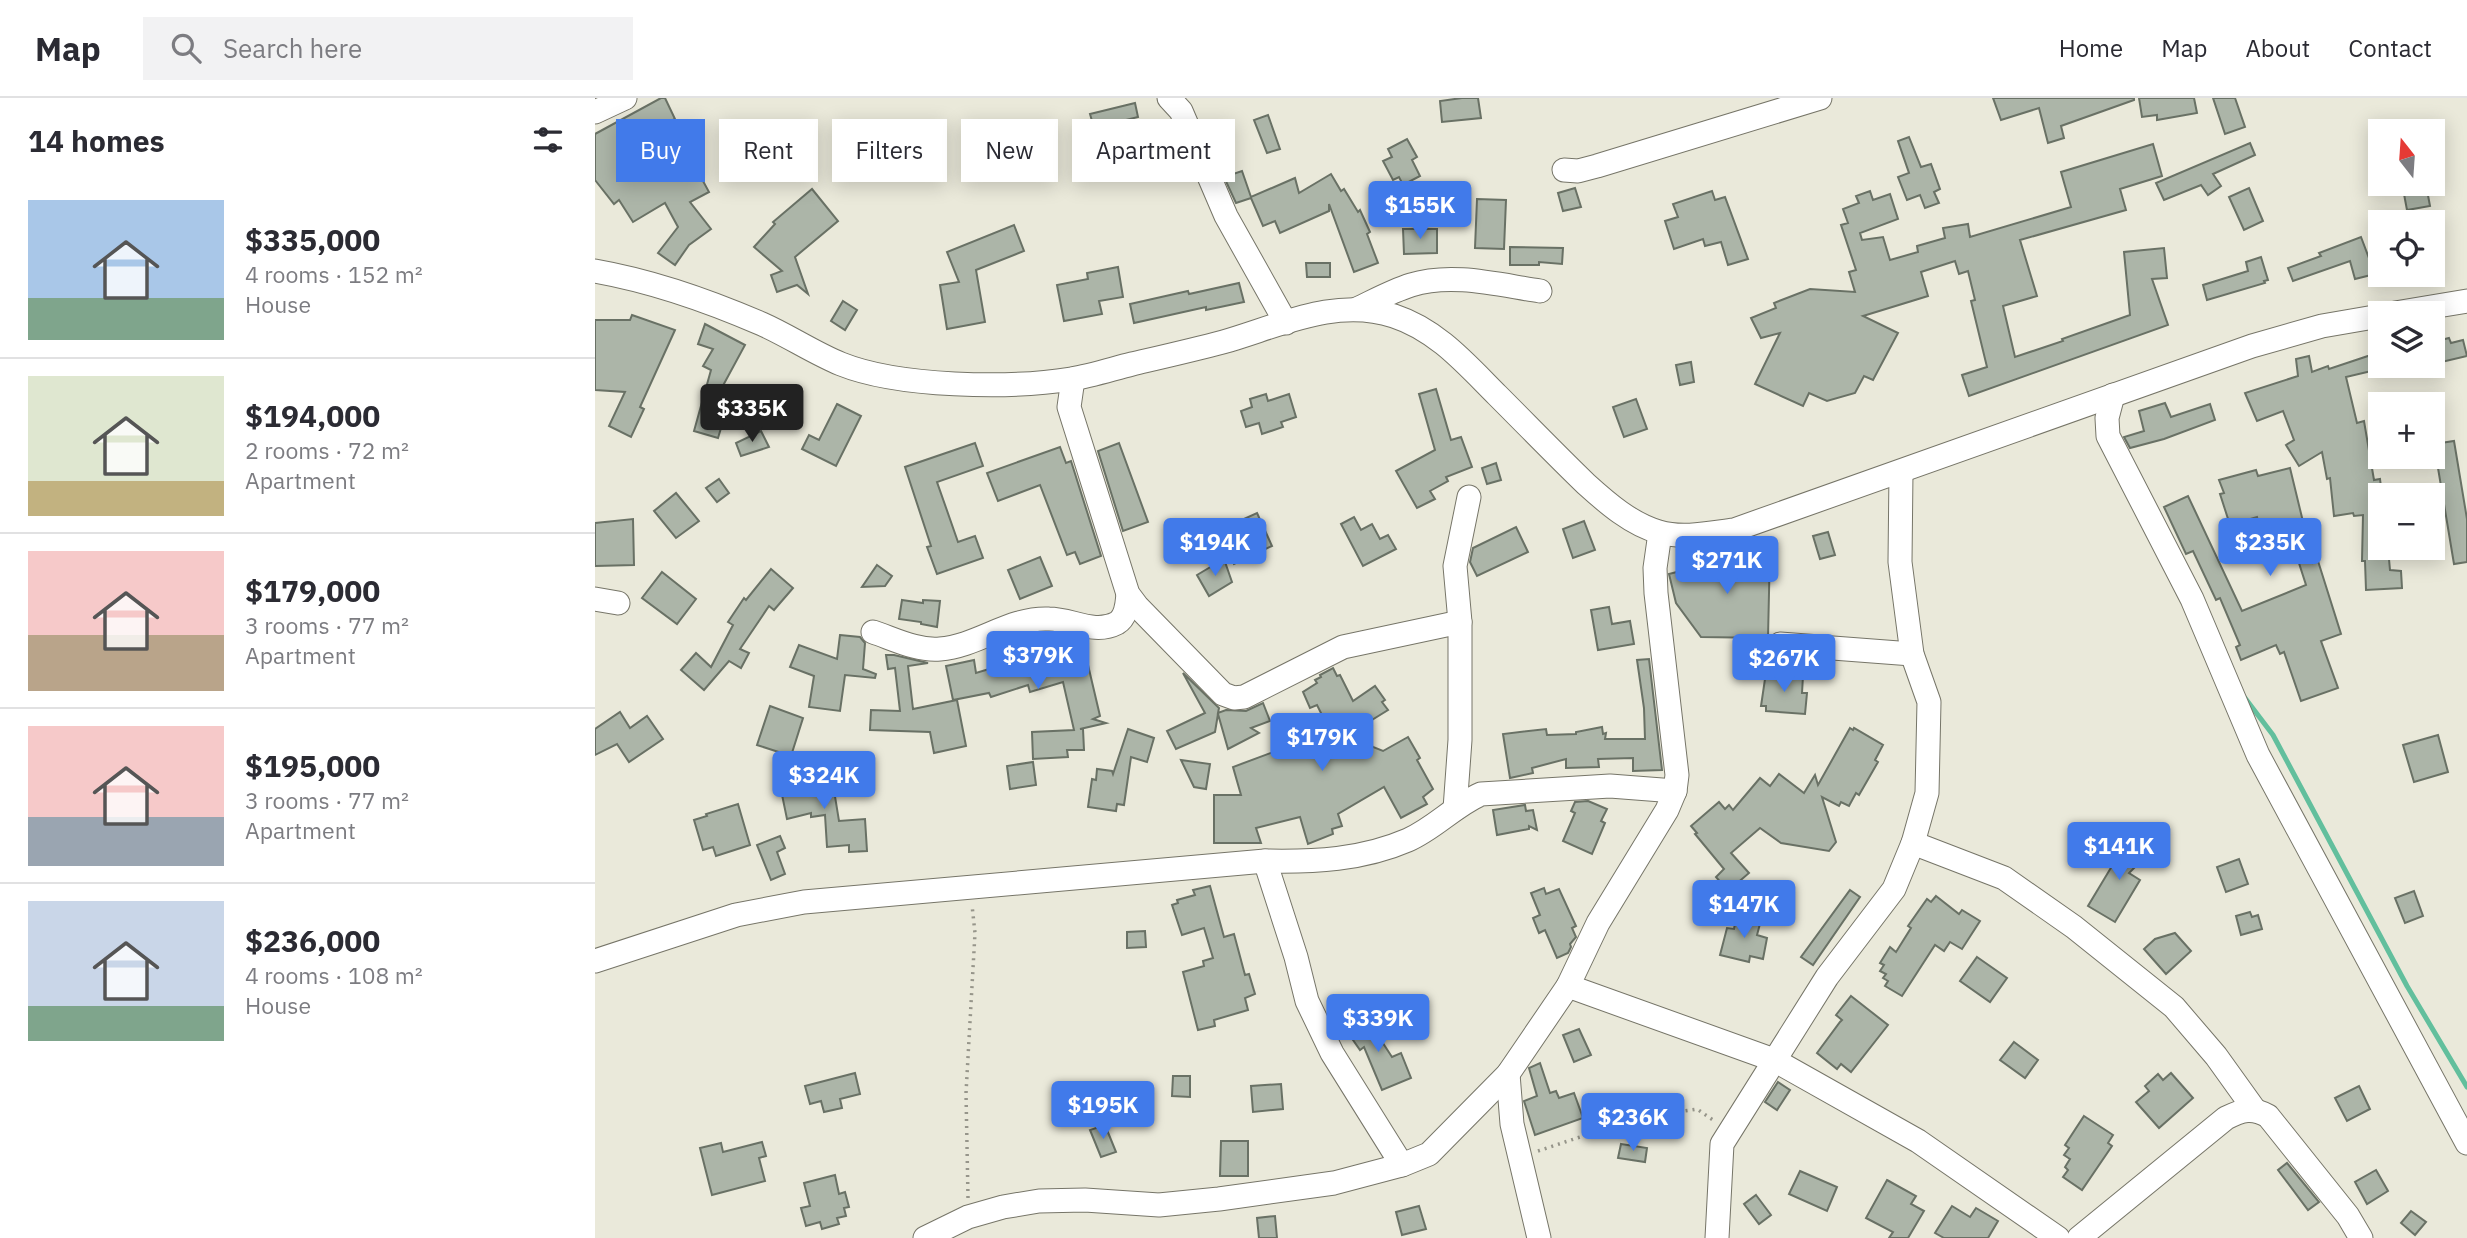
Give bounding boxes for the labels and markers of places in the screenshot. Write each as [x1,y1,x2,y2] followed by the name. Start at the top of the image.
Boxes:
[1371,181,1469,241] pin: $155K
[703,384,801,444] pin: $335K
[1166,518,1264,578] pin: $194K
[2221,518,2319,578] pin: $235K
[1678,536,1776,596] pin: $271K
[989,632,1087,691] pin: $379K
[1735,634,1833,694] pin: $267K
[1273,714,1371,773] pin: $179K
[775,752,873,811] pin: $324K
[2070,822,2168,882] pin: $141K
[1695,880,1793,940] pin: $147K
[1329,995,1427,1054] pin: $339K
[1054,1082,1152,1141] pin: $195K
[1584,1094,1682,1153] pin: $236K

